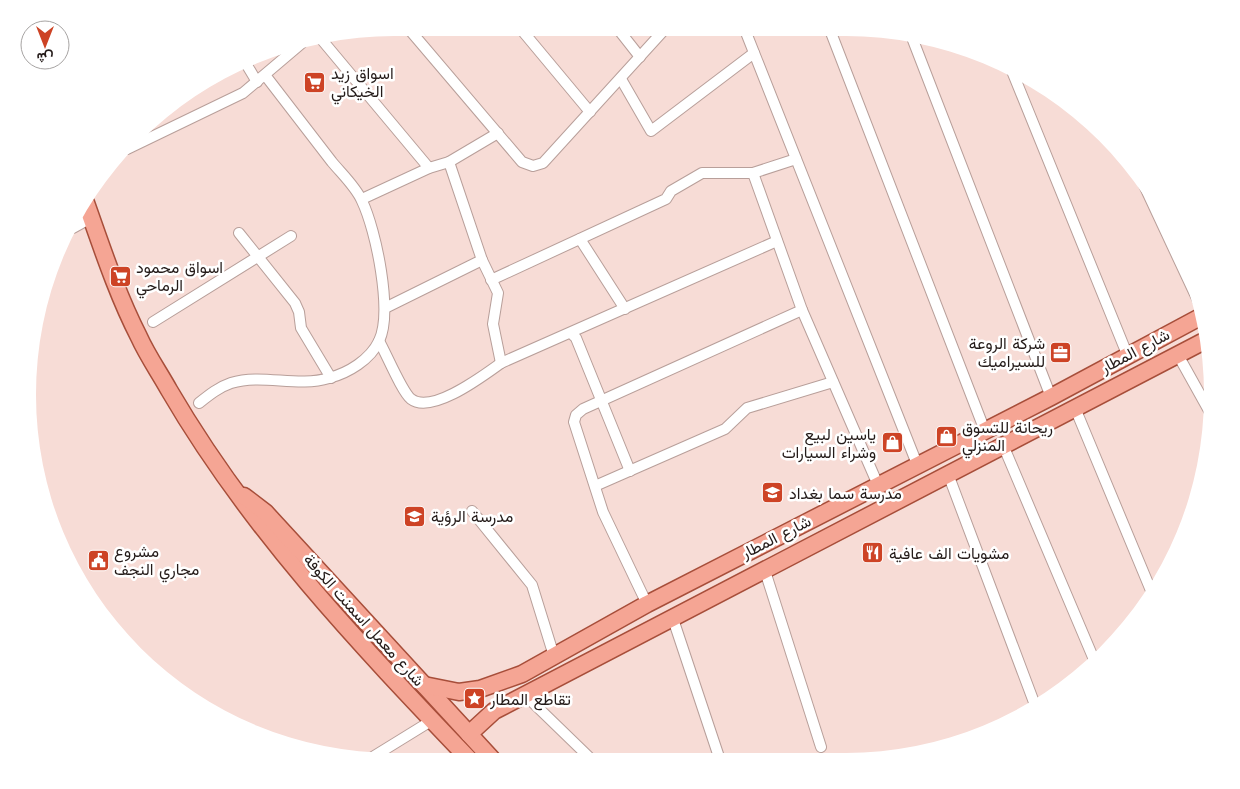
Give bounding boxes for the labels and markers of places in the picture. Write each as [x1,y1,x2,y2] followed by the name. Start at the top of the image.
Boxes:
[331,64,394,105] place label: اسواق زيد الخيكاني
[303,70,327,94] supermarket icon: اسواق زيد الخيكاني
[136,258,223,299] place label: اسواق محمود الرماحي
[108,264,132,288] supermarket icon: اسواق محمود الرماحي
[969,334,1045,372] place label: شركة الروعة للسيراميك
[1049,340,1073,364] office icon: شركة الروعة للسيراميك
[962,418,1053,459] place label: ريحانة للتسوق المنزلي
[934,424,958,448] shop icon: ريحانة للتسوق المنزلي
[782,425,876,463] place label: ياسين لبيع وشراء السيارات
[880,431,904,455] shop icon: ياسين لبيع وشراء السيارات
[761,481,785,505] school or university icon: مدرسة سما بغداد
[789,484,902,504] place label: مدرسة سما بغداد
[403,504,427,528] school or university icon: مدرسة الرؤية
[431,507,513,527] place label: مدرسة الرؤية
[861,541,885,565] restaurant icon: مشويات الف عافية
[114,542,199,583] place label: مشروع مجاري النجف
[889,544,1009,564] place label: مشويات الف عافية
[86,548,110,572] public building icon: مشروع مجاري النجف
[462,687,486,711] place icon: تقاطع المطار
[489,690,571,711] place label: تقاطع المطار

